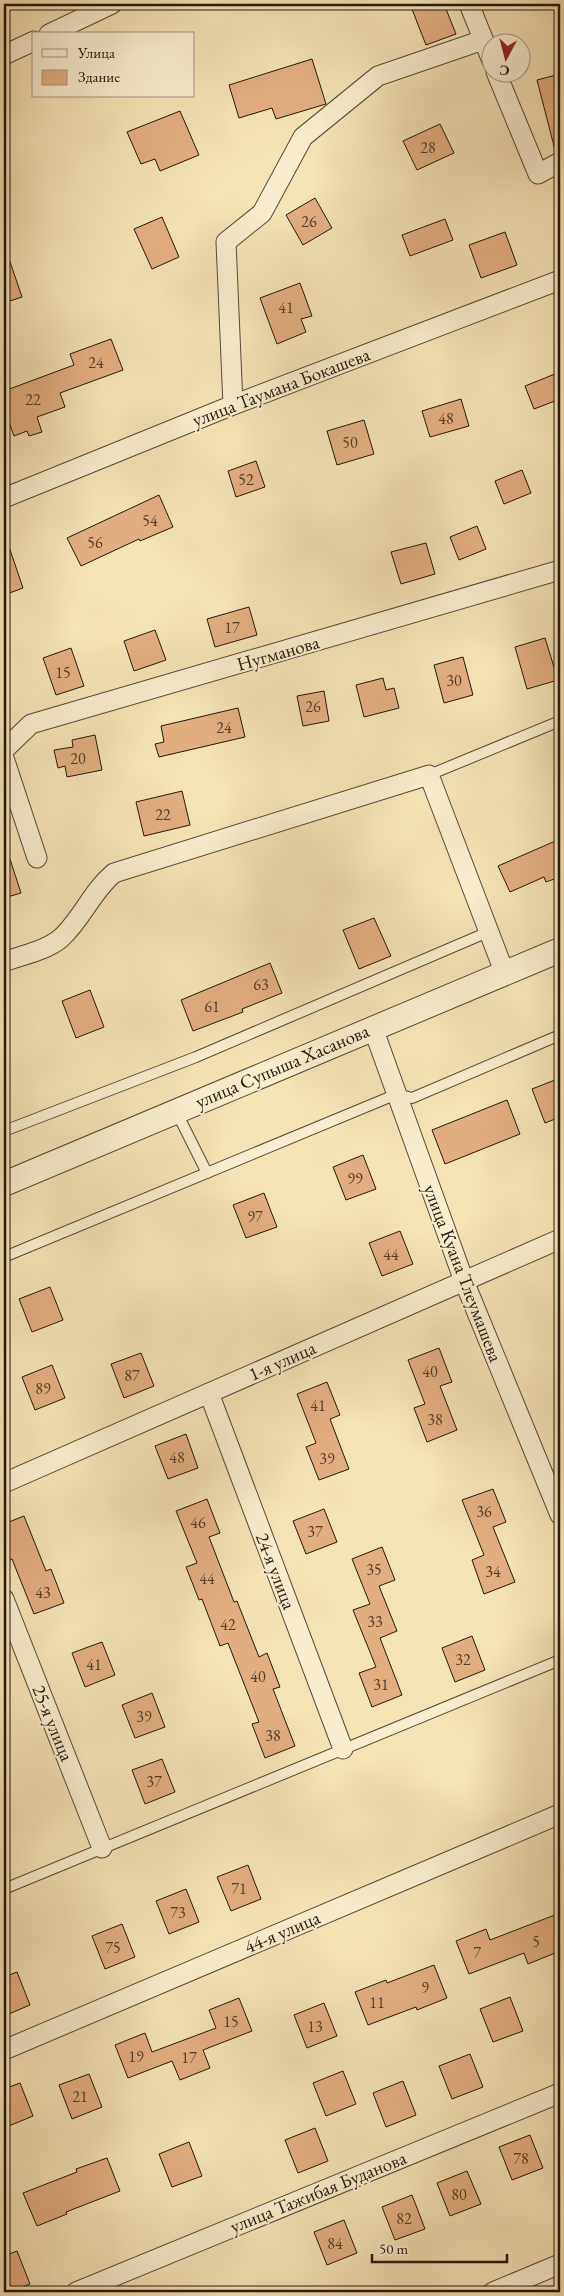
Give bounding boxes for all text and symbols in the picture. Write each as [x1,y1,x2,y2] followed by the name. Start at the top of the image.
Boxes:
[32,32,195,98] legend
[482,32,532,82] north arrow
[77,43,115,62] text: Улица
[498,61,510,80] text: С
[78,67,120,86] text: Здание
[420,137,436,158] house number: 28
[301,211,317,232] house number: 26
[278,297,294,318] house number: 41
[189,341,374,432] street label: улица Таумана Бокашева
[88,352,104,373] house number: 24
[25,389,41,410] house number: 22
[438,408,454,429] house number: 48
[342,432,358,453] house number: 50
[238,469,254,490] house number: 52
[142,510,158,531] house number: 54
[87,532,103,553] house number: 56
[224,617,240,638] house number: 17
[234,629,323,677] street label: Нугманова
[55,662,71,683] house number: 15
[446,670,462,691] house number: 30
[305,696,321,717] house number: 26
[216,717,232,738] house number: 24
[70,748,86,769] house number: 20
[155,804,171,825] house number: 22
[253,974,269,995] house number: 63
[204,996,220,1017] house number: 61
[191,1018,373,1114] street label: улица Супыша Хасанова
[347,1168,363,1189] house number: 99
[418,1181,509,1366] street label: улица Куана Тлеумашева
[247,1206,263,1227] house number: 97
[383,1244,399,1265] house number: 44
[244,1335,320,1387] street label: 1-я улица
[422,1361,438,1382] house number: 40
[124,1365,140,1386] house number: 87
[35,1378,51,1399] house number: 89
[310,1395,326,1416] house number: 41
[427,1409,443,1430] house number: 38
[169,1447,185,1468] house number: 48
[319,1448,335,1469] house number: 39
[476,1501,492,1522] house number: 36
[190,1512,206,1533] house number: 46
[307,1521,323,1542] house number: 37
[250,1529,302,1613] street label: 24-я улица
[366,1559,382,1580] house number: 35
[485,1561,501,1582] house number: 34
[199,1568,215,1589] house number: 44
[35,1582,51,1603] house number: 43
[367,1611,383,1632] house number: 33
[220,1614,236,1635] house number: 42
[455,1649,471,1670] house number: 32
[86,1654,102,1675] house number: 41
[250,1666,266,1687] house number: 40
[373,1674,389,1695] house number: 31
[26,1681,80,1765] street label: 25-я улица
[136,1706,152,1727] house number: 39
[265,1725,281,1746] house number: 38
[146,1771,162,1792] house number: 37
[231,1878,247,1899] house number: 71
[170,1902,186,1923] house number: 73
[240,1905,324,1959] street label: 44-я улица
[532,1931,540,1952] house number: 5
[105,1937,121,1958] house number: 75
[473,1942,481,1963] house number: 7
[421,1977,429,1998] house number: 9
[369,1992,385,2013] house number: 11
[223,2011,239,2032] house number: 15
[307,2016,323,2037] house number: 13
[128,2046,144,2067] house number: 19
[181,2047,197,2068] house number: 17
[72,2086,88,2107] house number: 21
[226,2145,410,2239] street label: улица Тажибая Буданова
[513,2148,529,2169] house number: 78
[451,2184,467,2205] house number: 80
[396,2208,412,2229] house number: 82
[372,2231,506,2263] scale bar
[327,2233,343,2254] house number: 84
[379,2239,408,2258] text: 50 m

